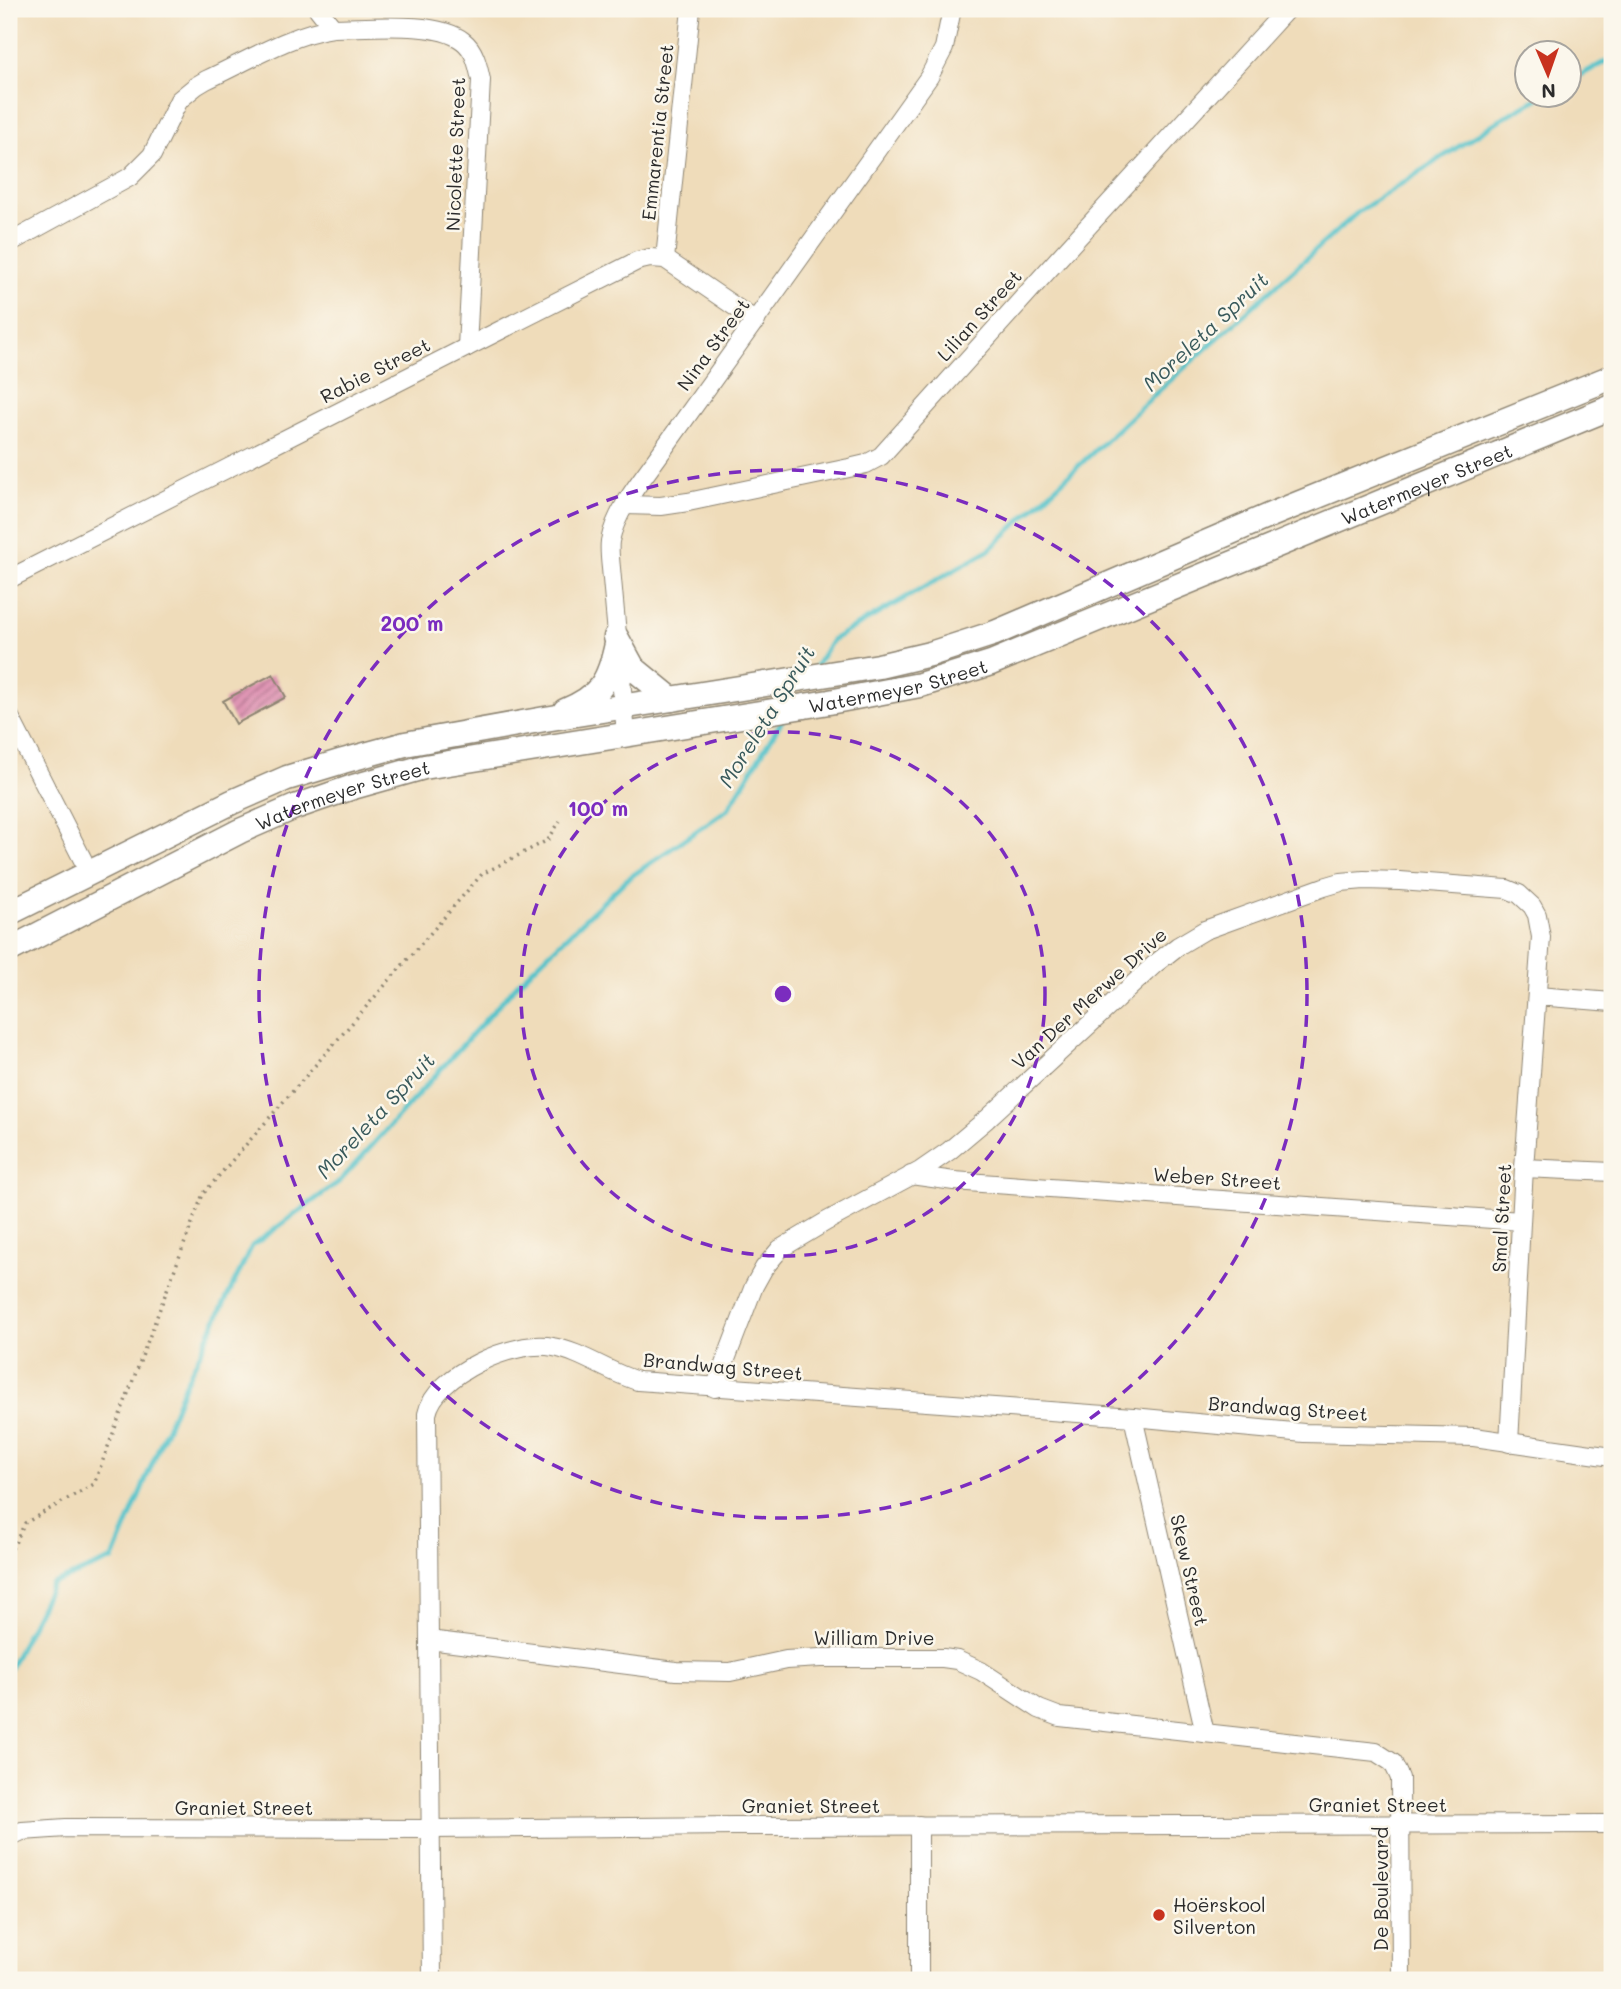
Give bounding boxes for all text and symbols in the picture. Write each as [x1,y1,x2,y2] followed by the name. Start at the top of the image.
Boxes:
[1512,38,1582,108] north arrow
[635,42,679,222] street label: Emmarentia Street
[440,77,470,231] street label: Nicolette Street
[1541,79,1556,104] text: N
[931,264,1027,366] street label: Lilian Street
[1136,266,1274,396] water label: Moreleta Spruit
[671,293,755,395] street label: Nina Street
[316,332,434,408] street label: Rabie Street
[1337,437,1516,530] street label: Watermeyer Street
[381,609,443,636] text: 200 m
[711,640,821,792] water label: Moreleta Spruit
[807,652,990,718] street label: Watermeyer Street
[251,754,431,835] street label: Watermeyer Street
[568,794,628,821] text: 100 m
[1006,922,1172,1074] street label: Van Der Merwe Drive
[771,982,795,1006] centre of rings
[310,1046,440,1184] water label: Moreleta Spruit
[1152,1161,1282,1195] street label: Weber Street
[1486,1163,1516,1273] street label: Smal Street
[642,1347,804,1385] street label: Brandwag Street
[1207,1390,1369,1426] street label: Brandwag Street
[1165,1512,1215,1628] street label: Skew Street
[813,1625,935,1650] street label: William Drive
[1309,1792,1447,1817] street label: Graniet Street
[742,1793,880,1818] street label: Graniet Street
[175,1795,313,1820] street label: Graniet Street
[1368,1827,1393,1951] street label: De Boulevard
[1173,1892,1266,1939] place label: Hoërskool Silverton
[1151,1907,1167,1923] marker: Hoërskool Silverton

